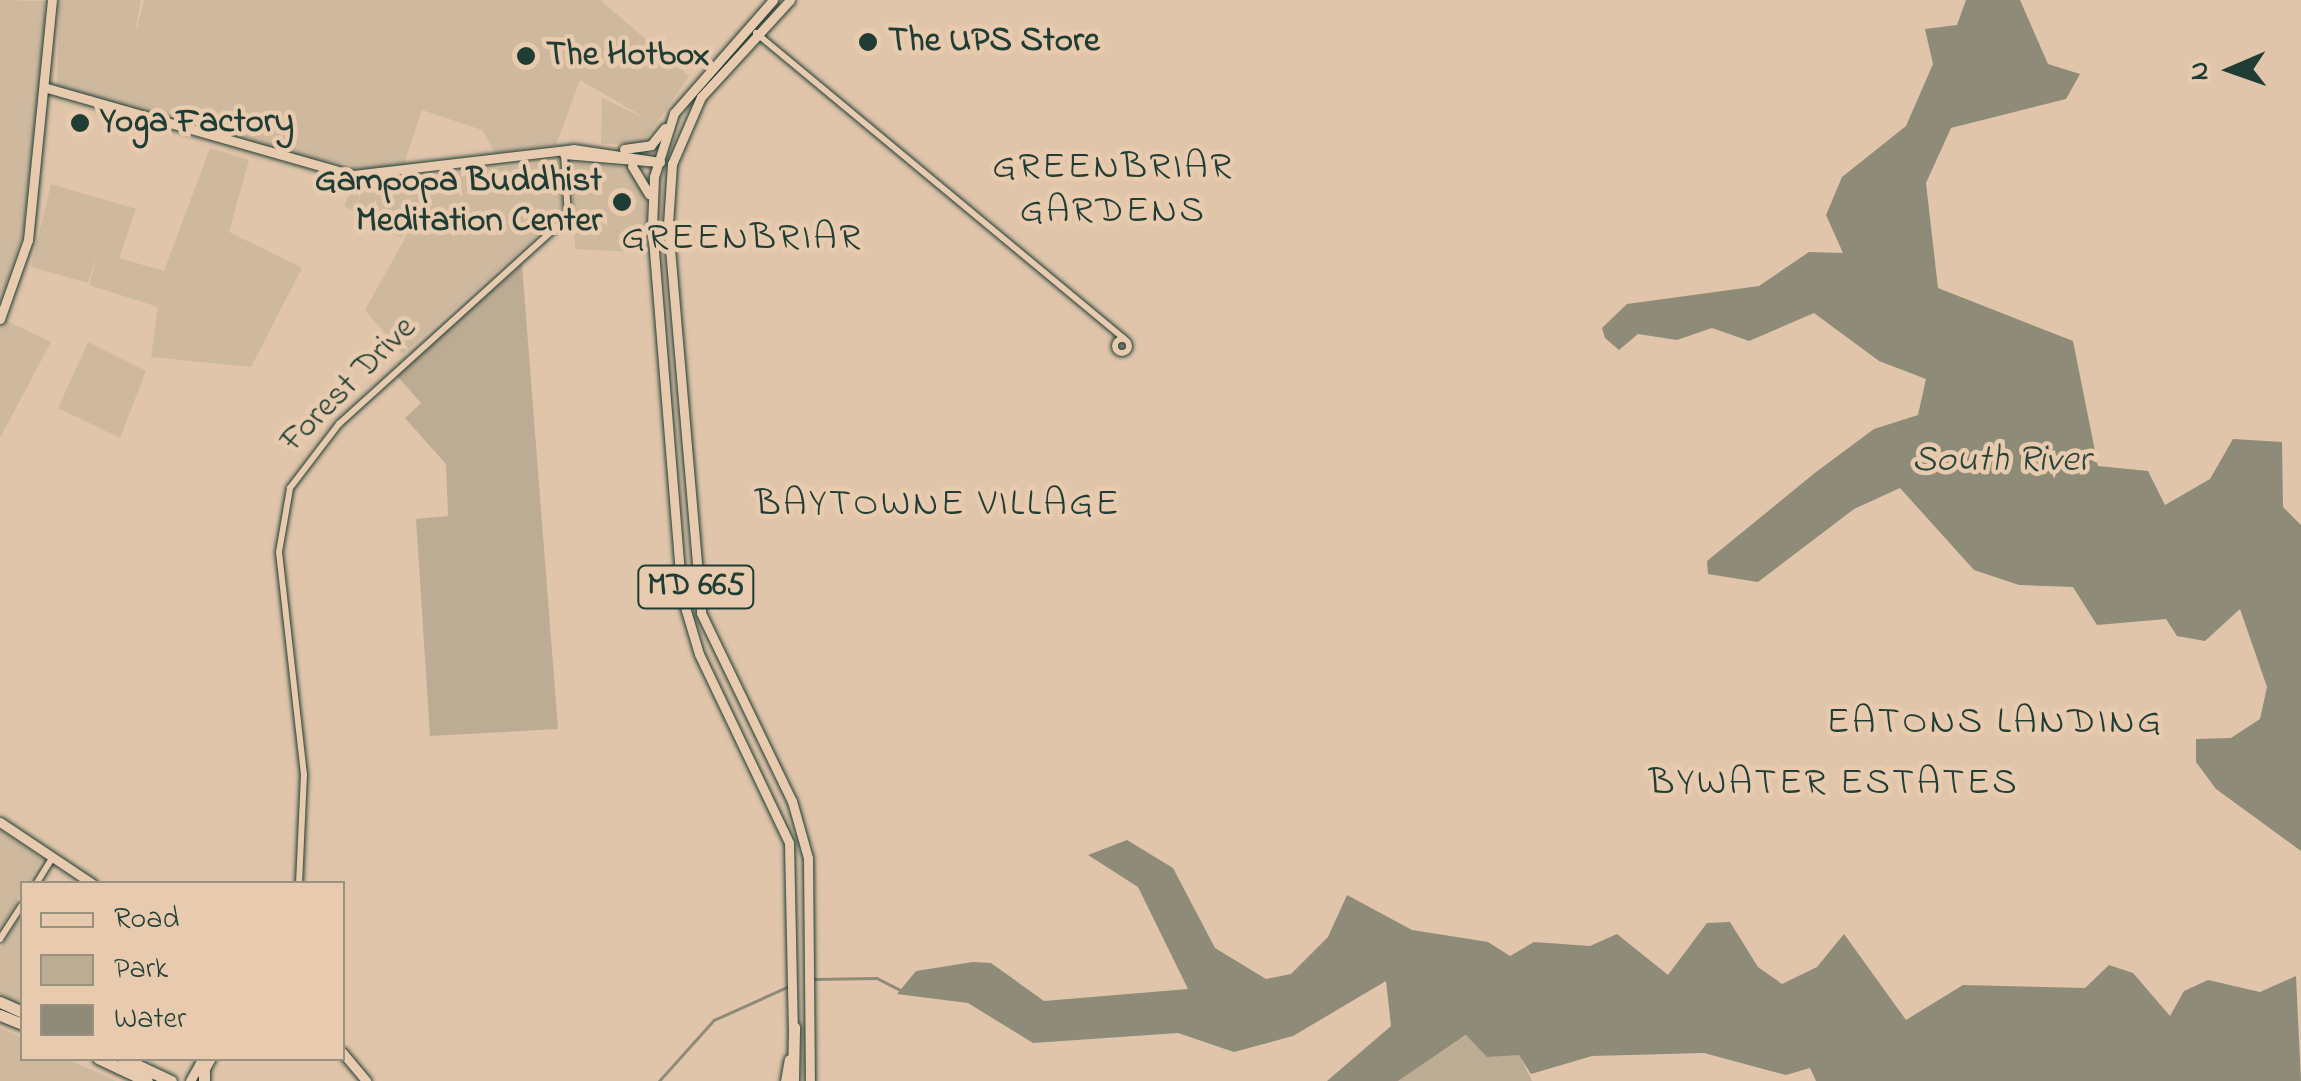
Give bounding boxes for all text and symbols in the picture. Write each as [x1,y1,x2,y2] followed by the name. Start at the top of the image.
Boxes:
[2181,20,2281,120] north arrow
[888,21,1100,63] place label: The UPS Store
[857,31,879,53] marker: The UPS Store
[546,35,710,77] place label: The Hotbox
[515,45,537,67] marker: The Hotbox
[2180,61,2221,81] text: N
[100,102,294,144] place label: Yoga Factory
[69,112,91,134] marker: Yoga Factory
[992,146,1234,235] district label: GREENBRIAR GARDENS
[315,161,602,243] place label: Gampopa Buddhist Meditation Center
[611,191,633,213] marker: Gampopa Buddhist Meditation Center
[621,217,863,263] district label: GREENBRIAR
[272,308,426,462] street label: Forest Drive
[1912,439,2090,485] water label: South River
[755,483,1121,529] district label: BAYTOWNE VILLAGE
[636,560,756,614] road number: MD 665
[1826,701,2164,747] district label: EATONS LANDING
[1649,762,2019,808] district label: BYWATER ESTATES
[20,881,345,1061] legend
[114,898,179,942] text: Road
[114,948,168,992] text: Park
[114,998,186,1042] text: Water

